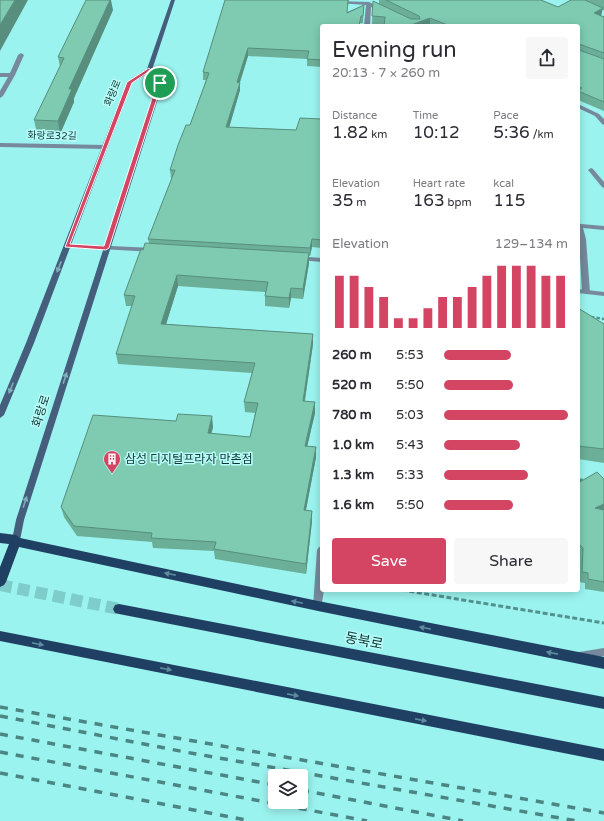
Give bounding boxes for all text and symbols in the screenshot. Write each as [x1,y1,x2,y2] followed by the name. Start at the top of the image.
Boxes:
[332,37,457,63] text: Evening run
[526,37,568,79] button: share
[332,65,440,81] text: 20:13 · 7 × 260 m
[143,66,177,100] pin
[149,72,171,94] icon: arrive
[102,78,124,108] street label: 화랑로
[332,109,377,122] text: Distance
[413,109,438,122] text: Time
[493,109,519,122] text: Pace
[332,122,368,143] text: 1.82
[413,122,460,143] text: 10:12
[493,122,530,143] text: 5:36
[368,128,387,141] text: km
[530,128,554,141] text: /km
[27,130,77,142] street label: 화랑로32길
[332,177,380,190] text: Elevation
[413,177,465,190] text: Heart rate
[493,177,514,190] text: kcal
[332,190,353,211] text: 35
[413,190,445,211] text: 163
[493,190,525,211] text: 115
[353,196,366,209] text: m
[445,196,472,209] text: bpm
[332,236,389,252] text: Elevation
[495,236,568,252] text: 129–134 m
[55,262,61,274] one-way arrow
[332,347,372,363] text: 260 m
[396,347,424,363] text: 5:53
[62,372,68,384] one-way arrow
[332,377,372,393] text: 520 m
[396,377,424,393] text: 5:50
[8,383,14,394] one-way arrow
[29,393,53,429] street label: 화랑로
[332,407,372,423] text: 780 m
[396,407,424,423] text: 5:03
[332,437,374,453] text: 1.0 km
[396,437,424,453] text: 5:43
[102,449,122,474] building icon: 삼성 디지털프라자 만촌점
[125,452,253,466] place label: 삼성 디지털프라자 만촌점
[332,467,374,483] text: 1.3 km
[396,467,424,483] text: 5:33
[23,496,29,508] one-way arrow
[332,497,374,513] text: 1.6 km
[396,497,424,513] text: 5:50
[332,538,446,584] button: Save
[454,538,568,584] button: Share
[164,570,176,576] one-way arrow
[291,598,303,604] one-way arrow
[418,624,431,630] one-way arrow
[343,629,385,653] street label: 동북로
[32,641,44,647] one-way arrow
[546,649,558,655] one-way arrow
[159,667,172,673] one-way arrow
[287,692,299,698] one-way arrow
[415,717,427,723] one-way arrow
[268,769,308,809] map controls
[268,769,308,809] button: layers

